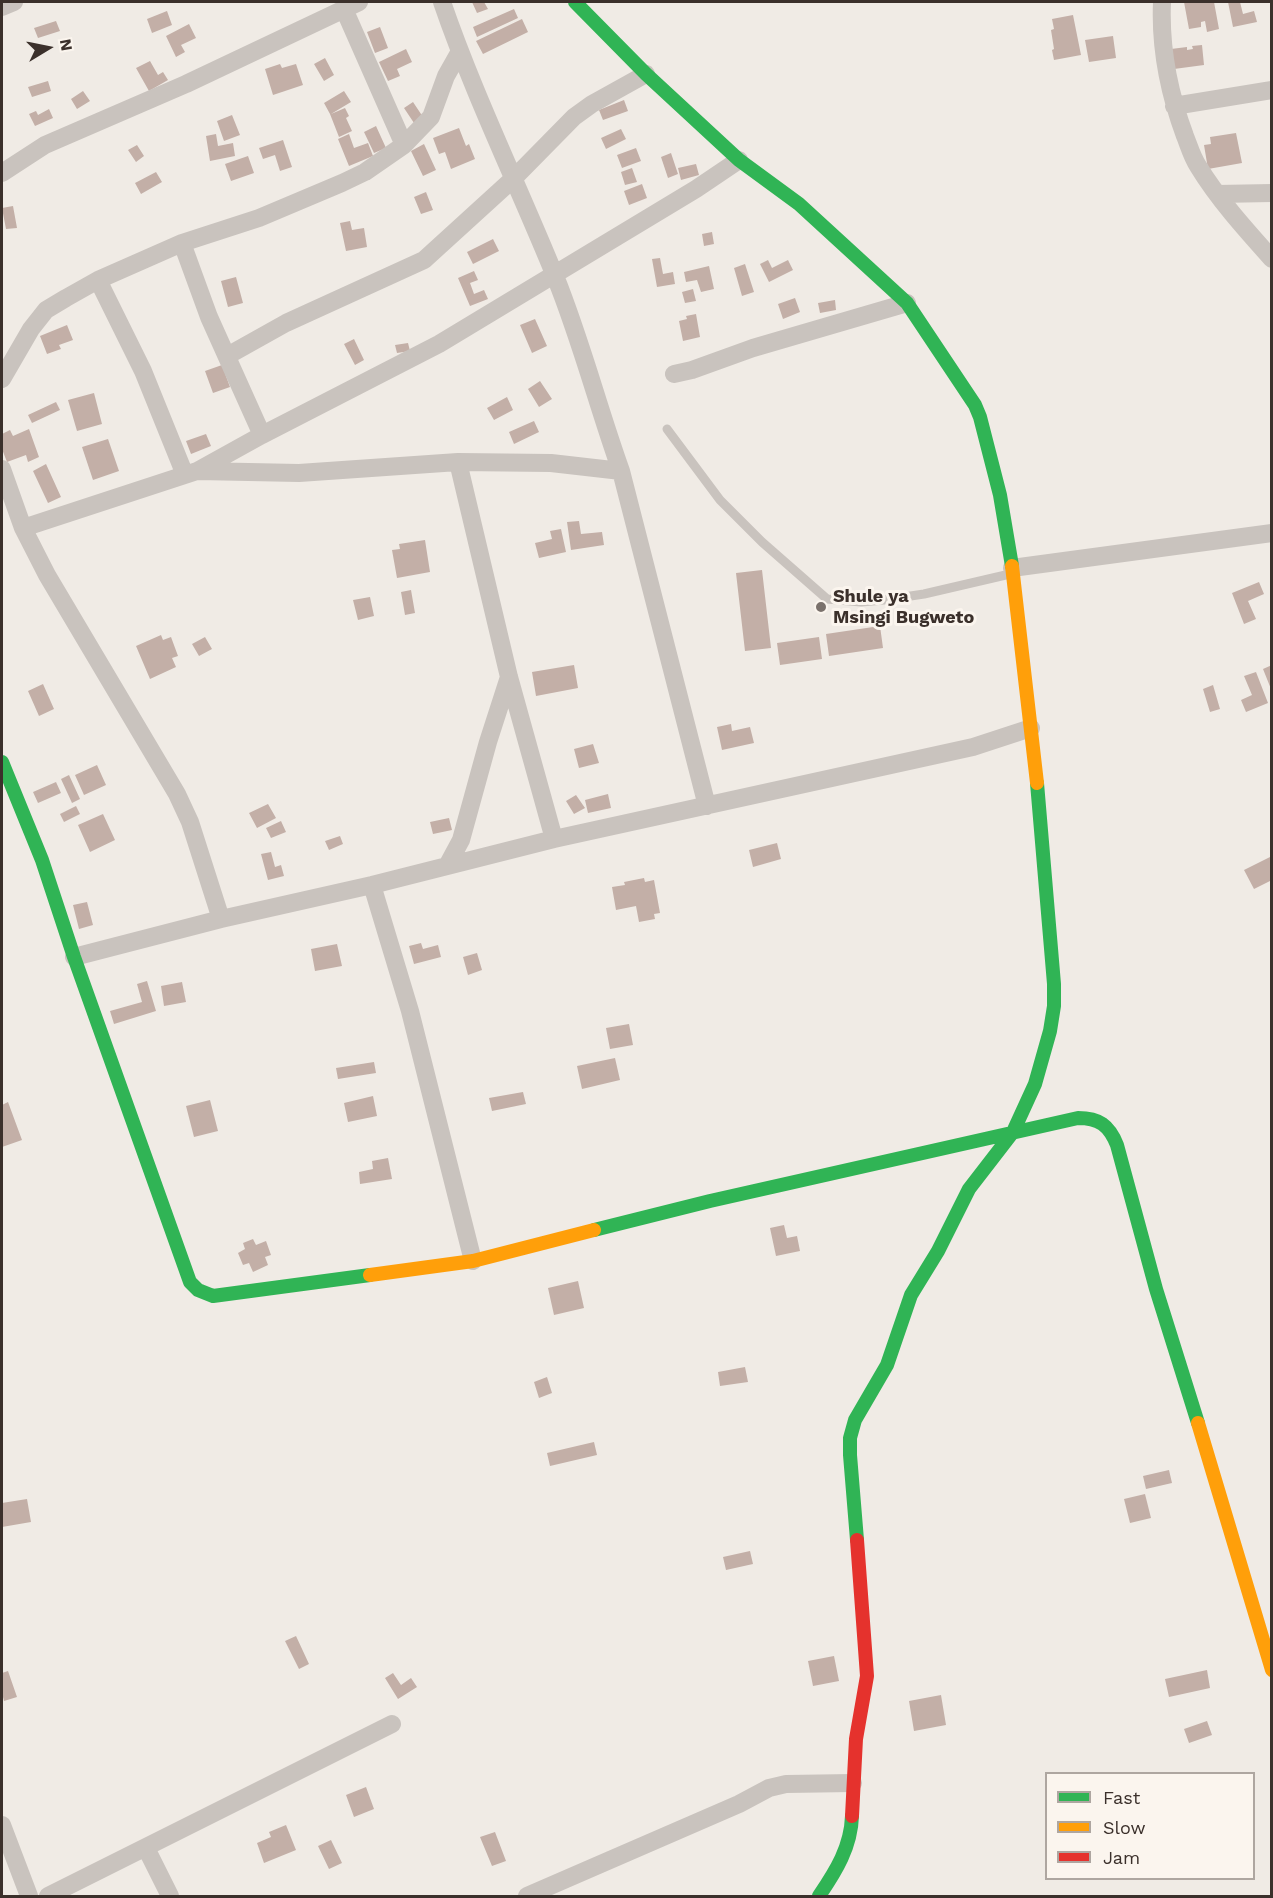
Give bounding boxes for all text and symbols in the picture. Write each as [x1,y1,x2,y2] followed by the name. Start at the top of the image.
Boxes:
[18,18,78,78] north arrow
[56,37,77,52] text: N
[833,586,974,628] place label: Shule ya Msingi Bugweto
[814,600,828,614] marker: Shule ya Msingi Bugweto
[1045,1772,1255,1880] legend
[1103,1787,1140,1808] text: Fast
[1103,1817,1146,1838] text: Slow
[1103,1847,1140,1868] text: Jam

